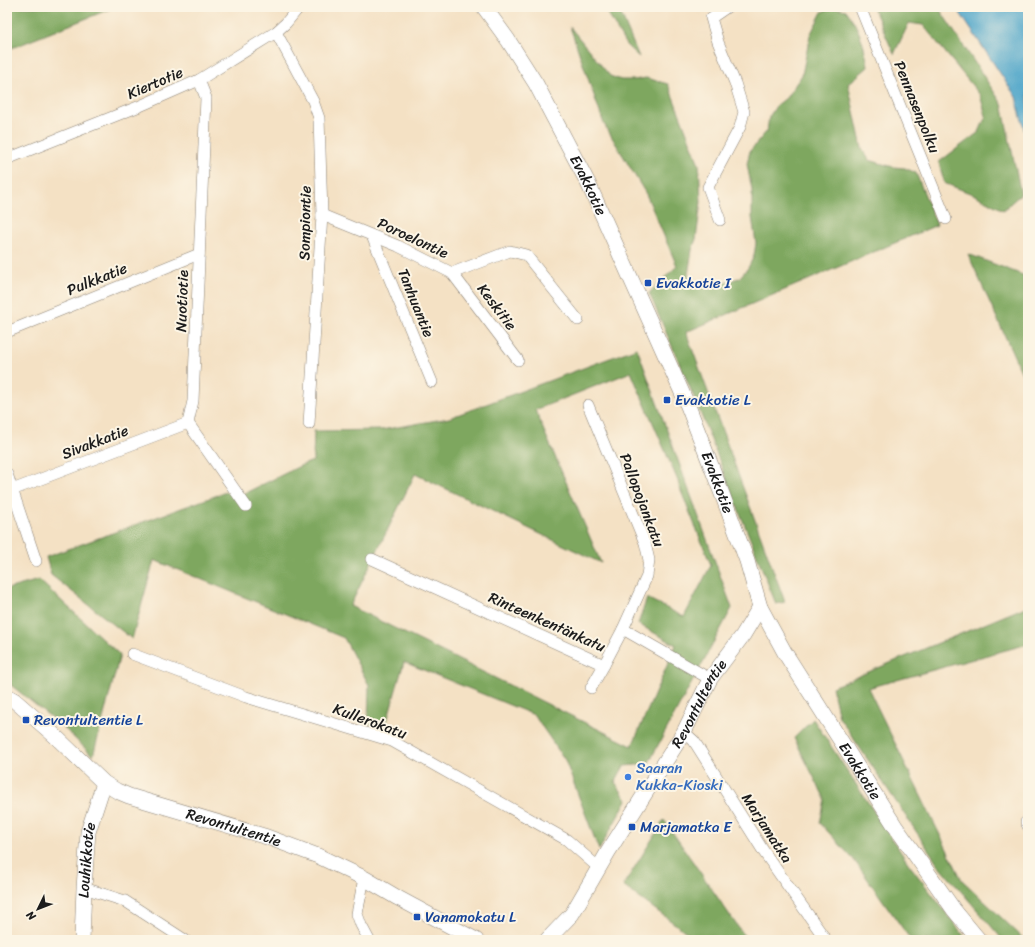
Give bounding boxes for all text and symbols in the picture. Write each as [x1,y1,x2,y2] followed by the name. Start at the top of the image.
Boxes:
[887,57,947,157] street label: Pennasenpolku
[123,59,187,106] street label: Kiertotie
[562,150,614,220] street label: Evakkotie
[291,185,319,261] street label: Sompiontie
[373,210,453,266] street label: Poroelontie
[63,255,131,303] street label: Pulkkatie
[390,264,442,342] street label: Tanhuantie
[168,269,196,333] street label: Nuotiotie
[656,270,732,296] place label: Evakkotie I
[470,278,524,337] street label: Keskitie
[643,278,653,288] marker: Evakkotie I
[675,387,751,413] place label: Evakkotie L
[662,395,672,405] marker: Evakkotie L
[58,417,133,467] street label: Sivakkatie
[694,447,741,517] street label: Evakkotie
[612,449,672,551] street label: Pallopojankatu
[484,585,610,659] street label: Rinteenkentänkatu
[664,653,734,753] street label: Revontultentie
[329,696,411,746] street label: Kullerokatu
[34,707,143,733] place label: Revontultentie L
[21,715,31,725] marker: Revontultentie L
[832,737,889,806] street label: Evakkotie
[636,755,724,798] place label: Saaran Kukka-Kioski
[623,772,633,782] marker: Saaran Kukka-Kioski
[734,788,800,869] street label: Marjamatka
[183,801,285,854] street label: Revontultentie
[640,814,733,840] place label: Marjamatka E
[71,819,103,899] street label: Louhikkotie
[627,822,637,832] marker: Marjamatka E
[18,889,58,929] north arrow
[425,904,516,930] place label: Vanamokatu L
[21,906,41,925] text: N
[412,912,422,922] marker: Vanamokatu L

